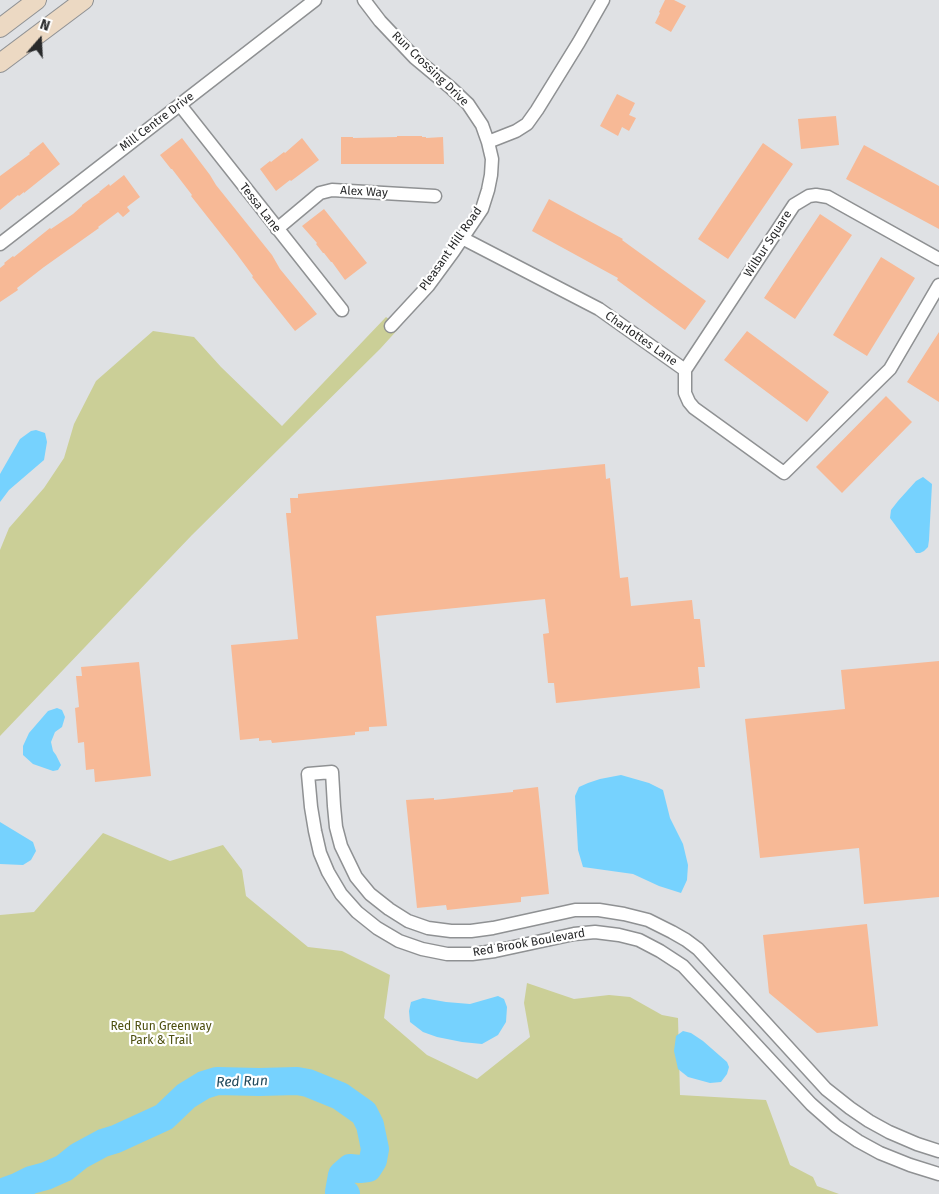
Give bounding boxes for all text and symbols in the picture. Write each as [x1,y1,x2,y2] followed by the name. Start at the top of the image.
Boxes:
[15,15,65,65] north arrow
[38,16,52,35] text: N
[389,29,471,109] street label: Run Crossing Drive
[117,89,197,155] street label: Mill Centre Drive
[236,180,284,236] street label: Tessa Lane
[340,184,388,200] street label: Alex Way
[417,204,485,294] street label: Pleasant Hill Road
[741,208,795,280] street label: Wilbur Square
[602,309,680,369] street label: Charlottes Lane
[472,926,586,960] street label: Red Brook Boulevard
[110,1020,212,1048] park label: Red Run Greenway Park & Trail
[216,1073,268,1091] water label: Red Run

